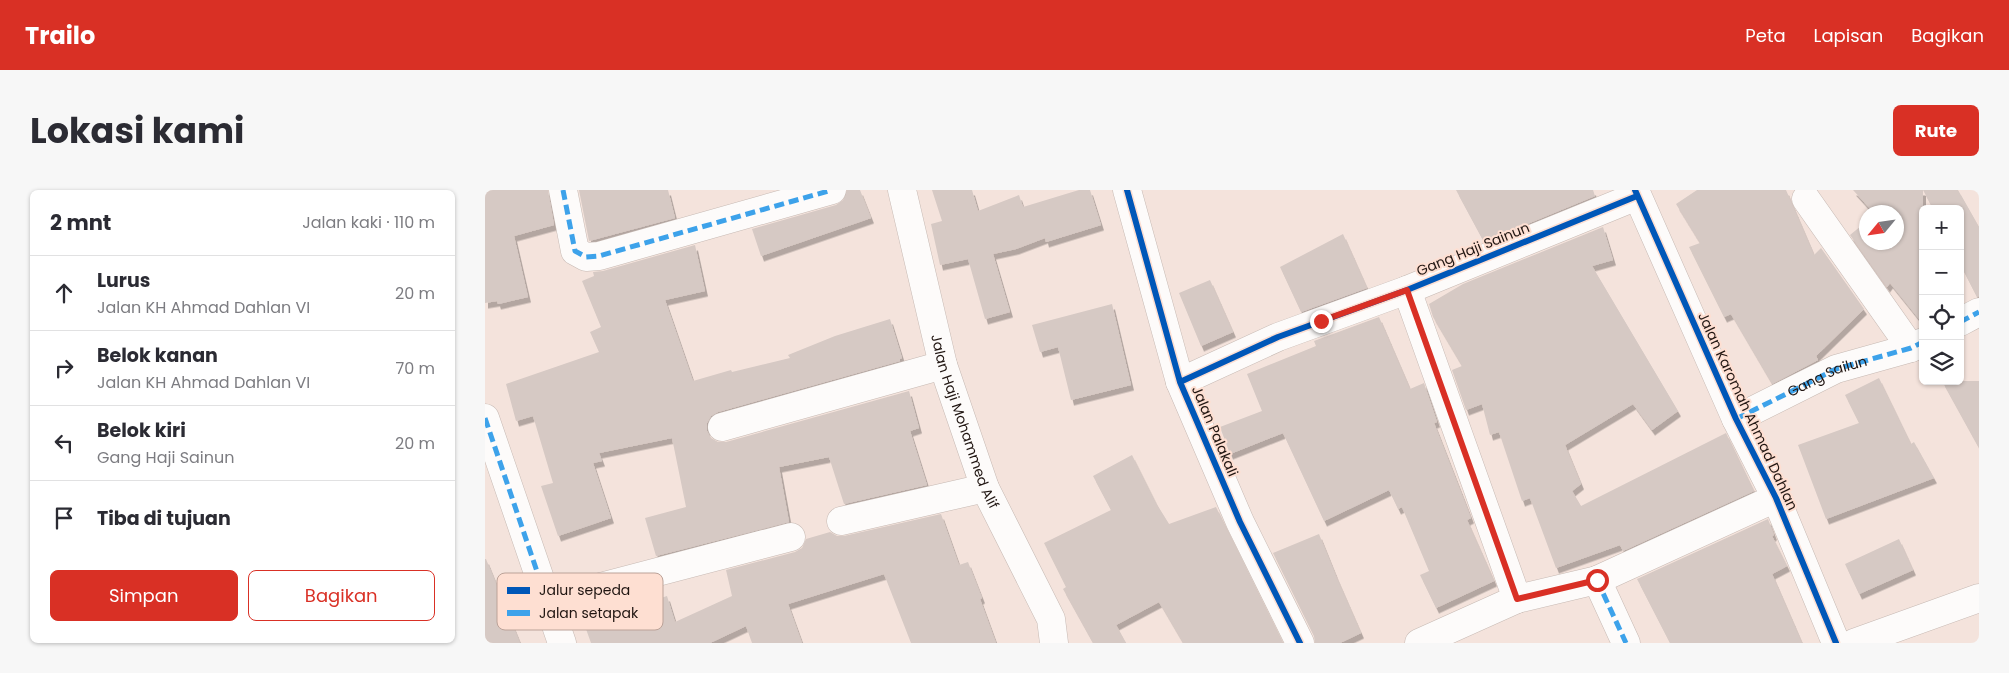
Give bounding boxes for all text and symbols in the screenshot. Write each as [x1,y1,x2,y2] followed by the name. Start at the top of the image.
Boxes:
[25,19,95,52] text: Trailo
[1745,23,1786,48] text: Peta
[1814,23,1883,48] text: Lapisan
[1911,23,1984,48] text: Bagikan
[1893,105,1979,156] button: Rute
[30,106,244,155] text: Lokasi kami
[1859,205,1904,250] north arrow
[1919,205,1964,385] map controls
[1919,205,1964,250] button: +
[50,208,111,237] text: 2 mnt
[302,211,435,234] text: Jalan kaki · 110 m
[1413,217,1533,281] street label: Gang Haji Sainun
[1919,250,1964,295] button: −
[97,267,150,294] text: Lurus
[50,279,78,307] icon: ahead
[395,282,435,305] text: 20 m
[1919,295,1964,340] button: locate
[97,296,310,319] text: Jalan KH Ahmad Dahlan VI
[1693,309,1803,513] street label: Jalan Karomah Ahmad Dahlan
[1310,310,1333,333] route end
[926,332,1004,513] street label: Jalan Haji Mohammed Alif
[1919,340,1964,385] button: layers
[97,342,218,369] text: Belok kanan
[1784,351,1869,402] street label: Gang Sailun
[50,354,78,382] icon: right
[395,357,435,380] text: 70 m
[97,371,310,394] text: Jalan KH Ahmad Dahlan VI
[1187,383,1243,479] street label: Jalan Palakali
[97,417,186,444] text: Belok kiri
[50,429,78,457] icon: left
[395,432,435,455] text: 20 m
[97,446,235,469] text: Gang Haji Sainun
[50,504,78,532] icon: arrive
[97,505,231,532] text: Tiba di tujuan
[1586,569,1609,592] route start
[50,570,238,621] button: Simpan
[248,570,435,621] button: Bagikan
[497,573,663,630] legend
[539,580,630,600] text: Jalur sepeda
[539,603,639,623] text: Jalan setapak

